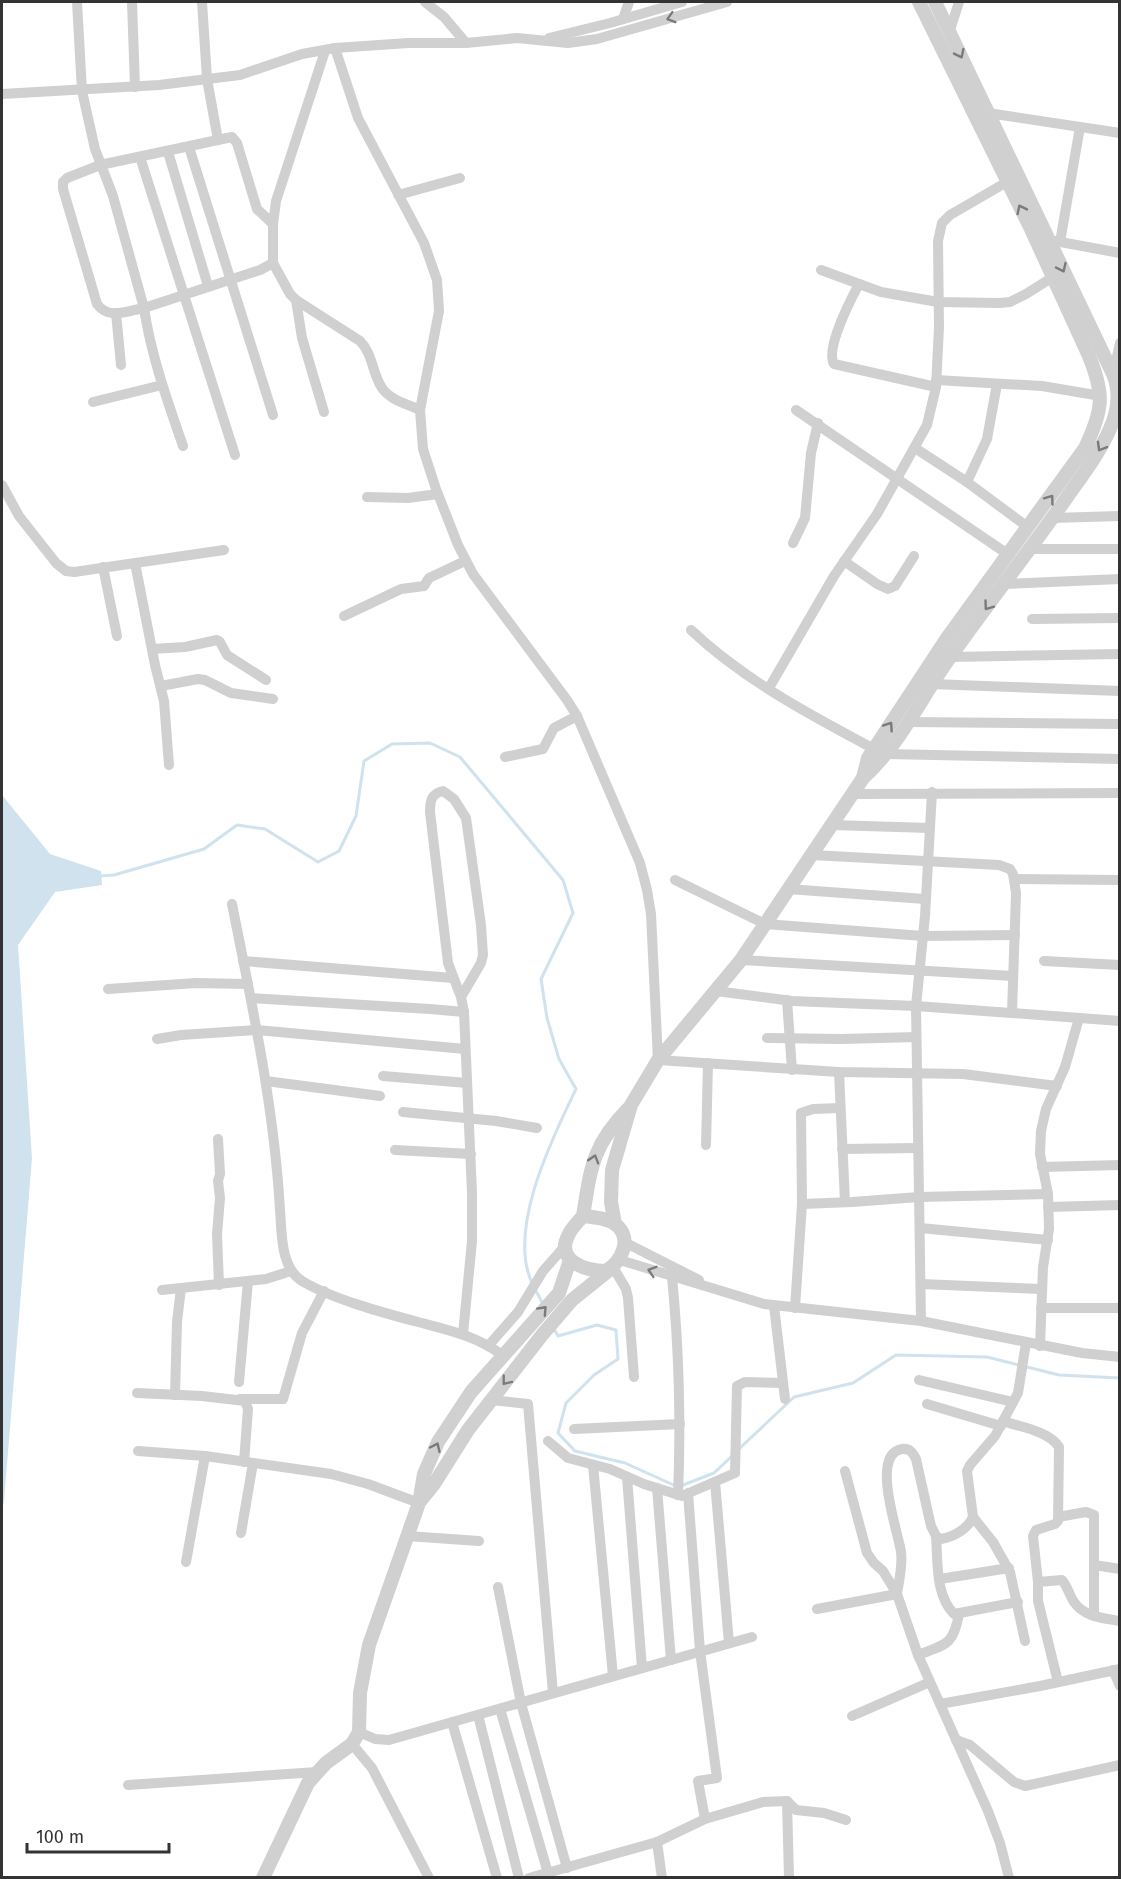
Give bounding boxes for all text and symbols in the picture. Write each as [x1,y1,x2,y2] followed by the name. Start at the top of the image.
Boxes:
[666,11,677,23] one-way arrow
[952,48,964,59] one-way arrow
[1016,204,1028,215] one-way arrow
[1054,262,1066,273] one-way arrow
[1096,441,1108,451] one-way arrow
[1043,494,1054,505] one-way arrow
[984,599,995,610] one-way arrow
[882,722,893,733] one-way arrow
[587,1154,599,1165] one-way arrow
[647,1266,658,1278] one-way arrow
[536,1306,547,1316] one-way arrow
[503,1375,514,1386] one-way arrow
[428,1443,440,1454] one-way arrow
[27,1816,170,1854] scale bar
[36,1826,84,1848] text: 100 m

